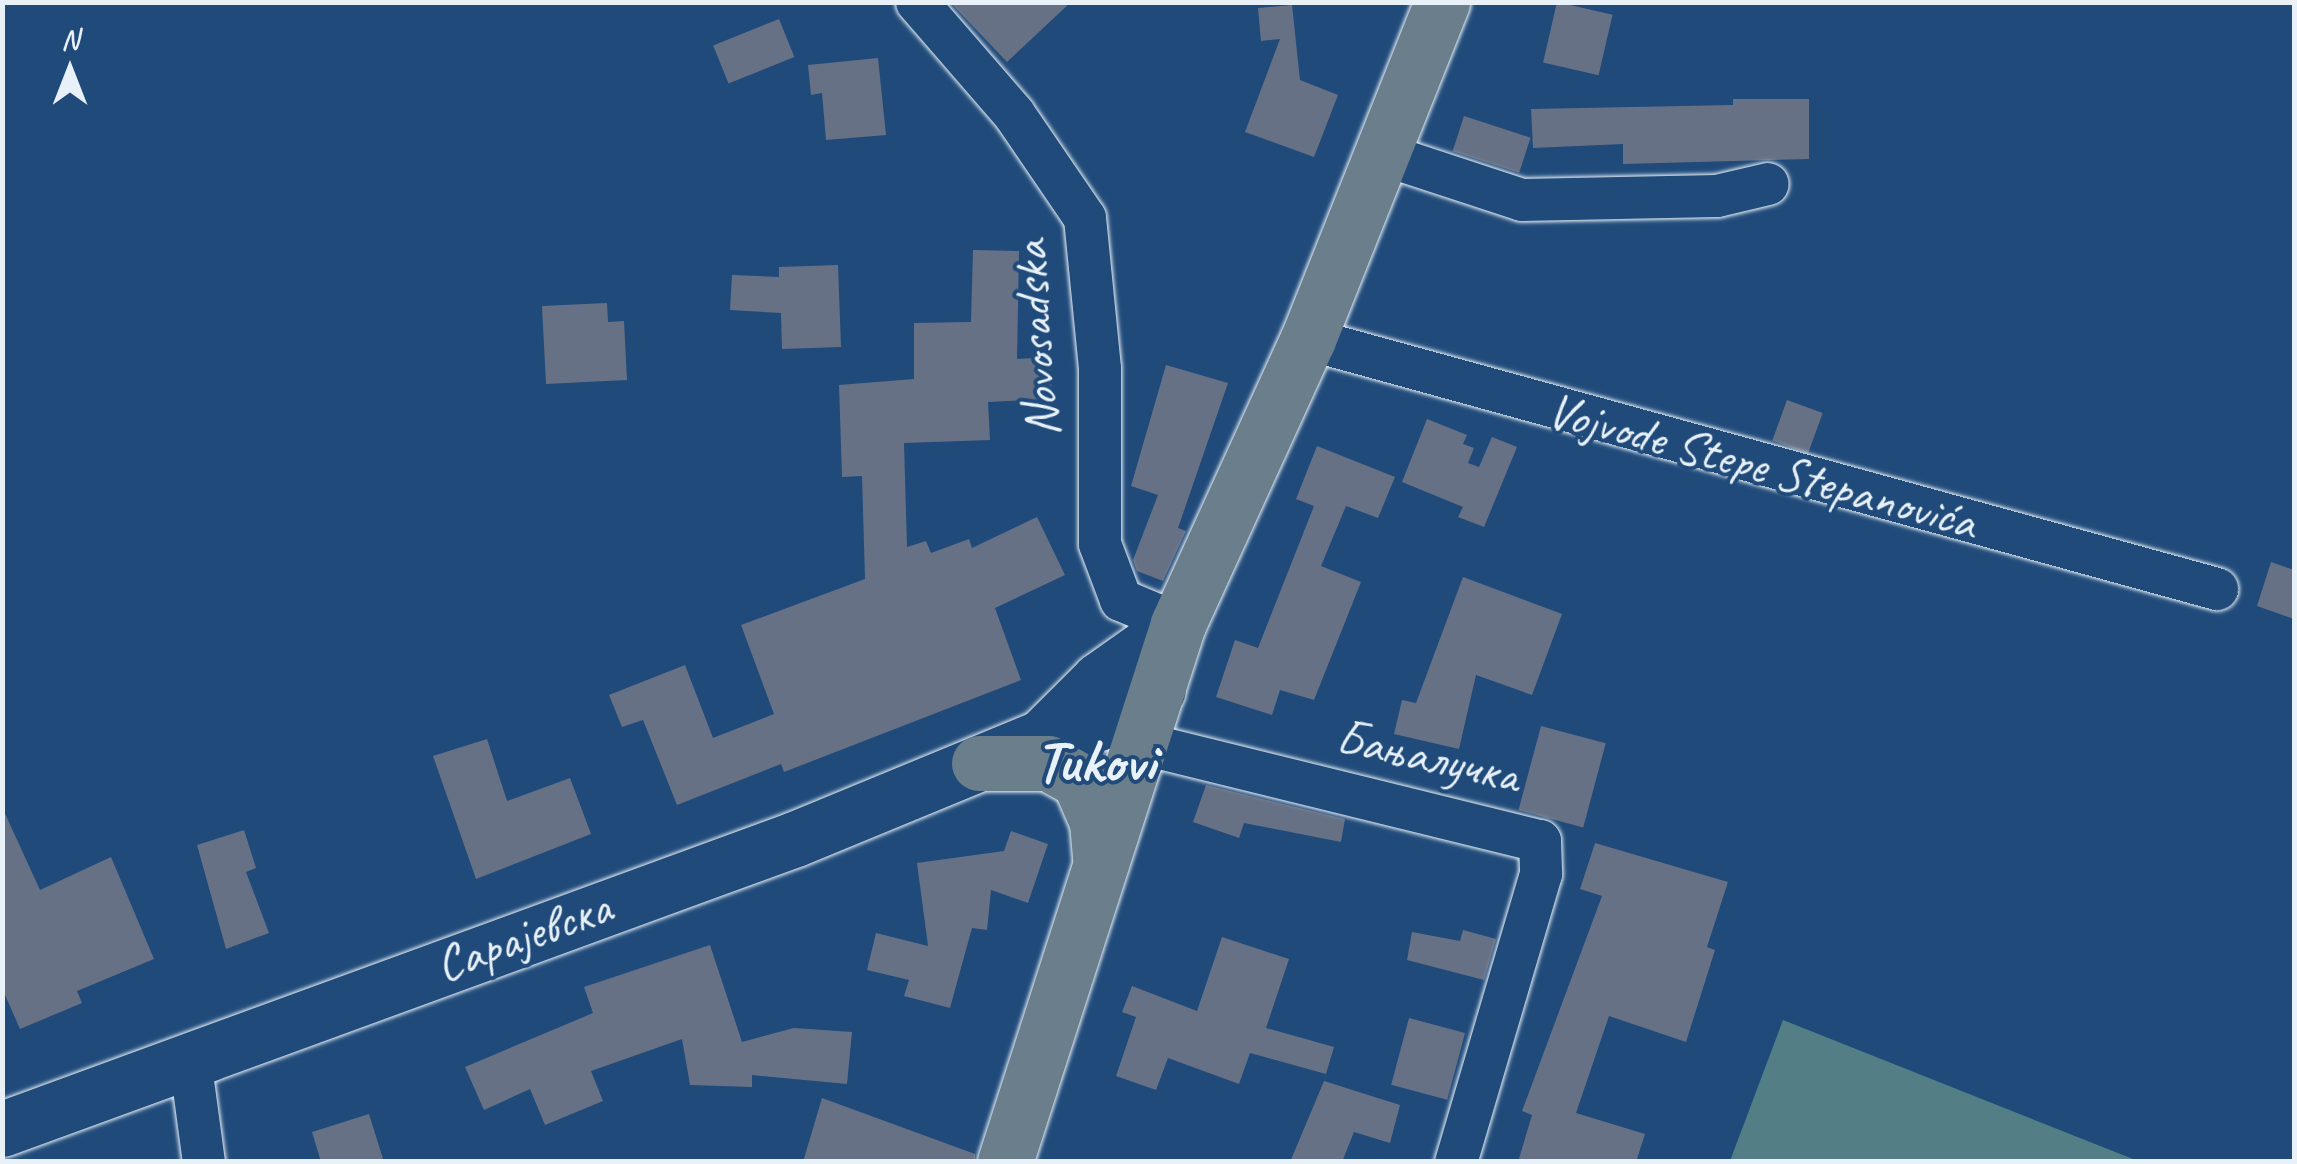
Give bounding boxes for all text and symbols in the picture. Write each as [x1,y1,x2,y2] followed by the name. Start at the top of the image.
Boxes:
[20,20,120,120] north arrow
[61,22,79,57] text: N
[999,239,1073,439] street label: Novosadska
[1541,380,1983,552] street label: Vojvode Stepe Stepanovića
[1331,706,1525,806] street label: Бањалучка
[1035,725,1155,797] district label: Tukovi
[427,877,619,995] street label: Сарајевска

